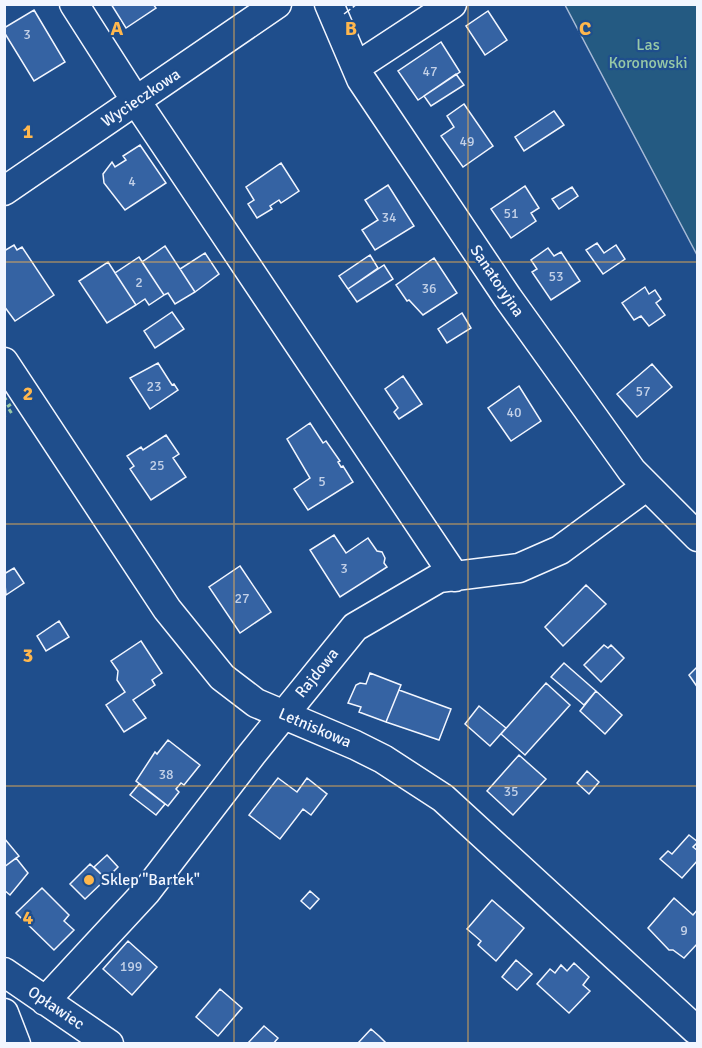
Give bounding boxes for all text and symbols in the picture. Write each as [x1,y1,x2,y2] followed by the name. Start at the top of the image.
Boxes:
[111,16,124,41] text: A
[345,16,357,41] text: B
[579,16,591,41] text: C
[23,26,31,43] house number: 3
[608,35,688,73] park label: Las Koronowski
[422,63,438,80] house number: 47
[98,64,184,132] street label: Wycieczkowa
[23,119,34,144] text: 1
[459,133,475,150] house number: 49
[128,173,136,190] house number: 4
[503,205,519,222] house number: 51
[381,209,397,226] house number: 34
[466,241,528,321] street label: Sanatoryjna
[548,268,564,285] house number: 53
[135,274,143,291] house number: 2
[421,280,437,297] house number: 36
[146,378,162,395] house number: 23
[23,381,33,406] text: 2
[635,383,651,400] house number: 57
[506,404,522,421] house number: 40
[149,457,165,474] house number: 25
[318,473,326,490] house number: 5
[340,560,348,577] house number: 3
[234,590,250,607] house number: 27
[23,643,33,668] text: 3
[291,644,343,702] street label: Rajdowa
[276,704,354,752] street label: Letniskowa
[158,766,174,783] house number: 38
[503,783,519,800] house number: 35
[101,870,200,890] place label: Sklep "Bartek"
[82,873,96,887] marker: Sklep "Bartek"
[23,905,34,930] text: 4
[680,922,688,939] house number: 9
[120,958,142,975] house number: 199
[24,982,88,1034] street label: Opławiec

